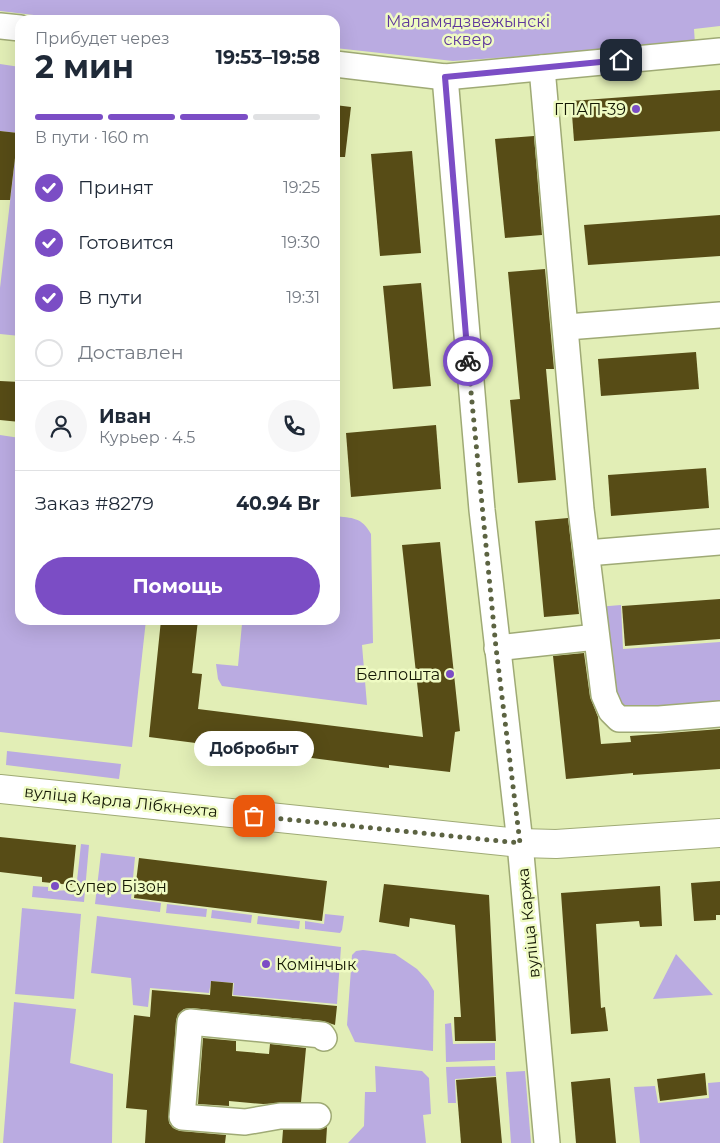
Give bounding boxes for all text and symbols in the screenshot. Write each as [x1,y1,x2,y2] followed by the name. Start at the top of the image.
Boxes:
[386,12,550,49] park label: Маламядзвежынскі сквер
[35,29,170,48] text: Прибудет через
[600,39,642,81] pin
[216,46,320,69] text: 19:53–19:58
[607,46,635,74] icon: home
[35,47,134,86] text: 2 мин
[554,100,626,119] place label: ГПАП-39
[630,103,642,115] marker: ГПАП-39
[35,128,149,147] text: В пути · 160 m
[35,174,63,202] icon: check
[78,176,153,199] text: Принят
[283,178,320,197] text: 19:25
[35,229,63,257] icon: check
[78,231,174,254] text: Готовится
[281,233,320,252] text: 19:30
[35,284,63,312] icon: check
[78,286,143,309] text: В пути
[286,288,320,307] text: 19:31
[443,336,493,386] courier
[78,341,184,364] text: Доставлен
[454,347,482,375] icon: bike
[35,400,87,452] button: person
[268,400,320,452] button: phone
[99,405,151,428] text: Иван
[99,428,195,447] text: Курьер · 4.5
[35,492,154,515] text: Заказ #8279
[236,492,320,515] text: 40.94 Br
[35,557,320,615] button: Помощь
[356,665,440,684] place label: Белпошта
[444,668,456,680] marker: Белпошта
[194,731,314,766] callout: Добробыт
[209,739,299,758] text: Добробыт
[23,782,219,821] street label: вуліца Карла Лібкнехта
[233,795,275,837] pin
[240,802,268,830] icon: bag
[513,867,544,979] street label: вуліца Каржа
[65,877,167,896] place label: Супер Бізон
[49,880,61,892] marker: Супер Бізон
[276,955,357,974] place label: Комінчык
[260,958,272,970] marker: Комінчык

